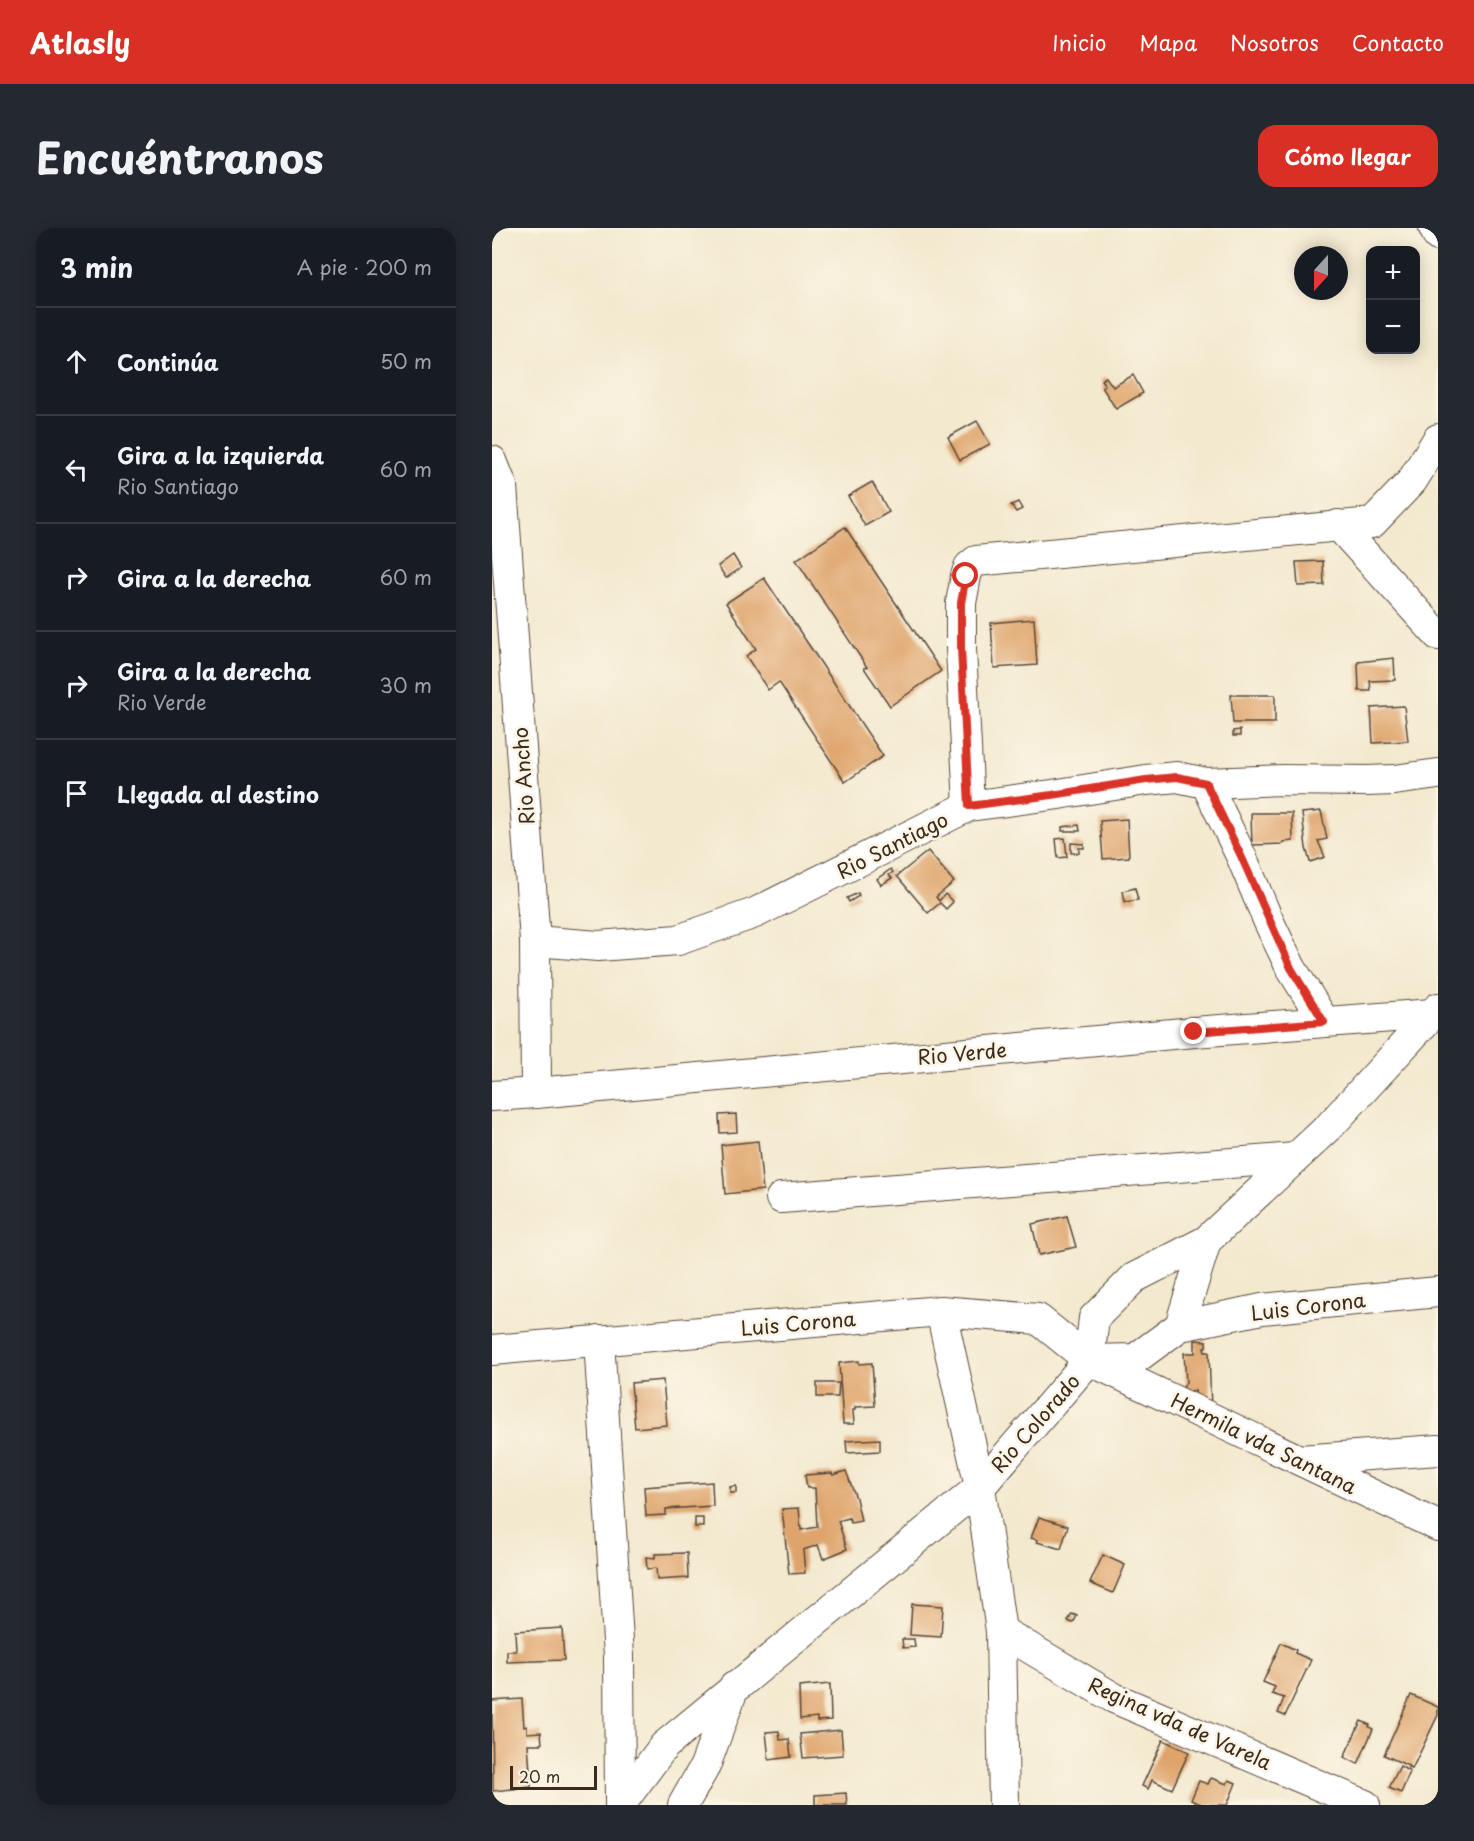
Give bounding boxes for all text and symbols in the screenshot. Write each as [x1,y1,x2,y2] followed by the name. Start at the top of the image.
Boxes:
[30,21,130,64] text: Atlasly
[1052,26,1106,58] text: Inicio
[1139,26,1197,58] text: Mapa
[1230,26,1319,58] text: Nosotros
[1352,26,1444,58] text: Contacto
[36,125,324,188] text: Encuéntranos
[1258,125,1438,187] button: Cómo llegar
[1294,246,1348,300] north arrow
[1366,246,1420,354] map controls
[1366,246,1420,300] button: +
[60,248,133,287] text: 3 min
[297,252,432,282] text: A pie · 200 m
[1366,300,1420,354] button: −
[60,345,93,378] icon: ahead
[117,345,219,378] text: Continúa
[380,346,432,376] text: 50 m
[117,438,324,471] text: Gira a la izquierda
[60,453,93,486] icon: left
[380,454,432,484] text: 60 m
[117,471,239,501] text: Rio Santiago
[60,561,93,594] icon: right
[117,561,311,594] text: Gira a la derecha
[380,562,432,592] text: 60 m
[952,562,978,588] route start
[117,654,311,687] text: Gira a la derecha
[60,669,93,702] icon: right
[379,670,432,700] text: 30 m
[117,687,207,717] text: Rio Verde
[505,726,541,826] street label: Rio Ancho
[60,777,93,810] icon: arrive
[117,777,319,810] text: Llegada al destino
[831,804,953,886] street label: Rio Santiago
[1180,1018,1206,1044] route end
[916,1034,1008,1072] street label: Rio Verde
[1249,1284,1368,1328] street label: Luis Corona
[739,1303,857,1343] street label: Luis Corona
[983,1367,1087,1479] street label: Rio Colorado
[1166,1385,1362,1501] street label: Hermila vda Santana
[1084,1669,1276,1777] street label: Regina vda de Varela
[510,1763,597,1790] scale bar
[519,1764,560,1788] text: 20 m

